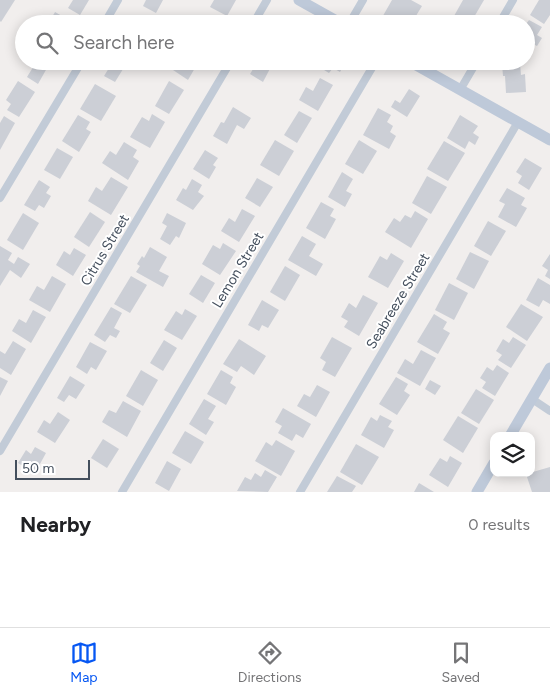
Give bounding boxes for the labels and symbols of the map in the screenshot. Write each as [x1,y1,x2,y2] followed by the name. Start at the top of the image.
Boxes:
[77,211,133,289] street label: Citrus Street
[209,229,267,311] street label: Lemon Street
[363,250,433,352] street label: Seabreeze Street
[15,457,90,480] scale bar

